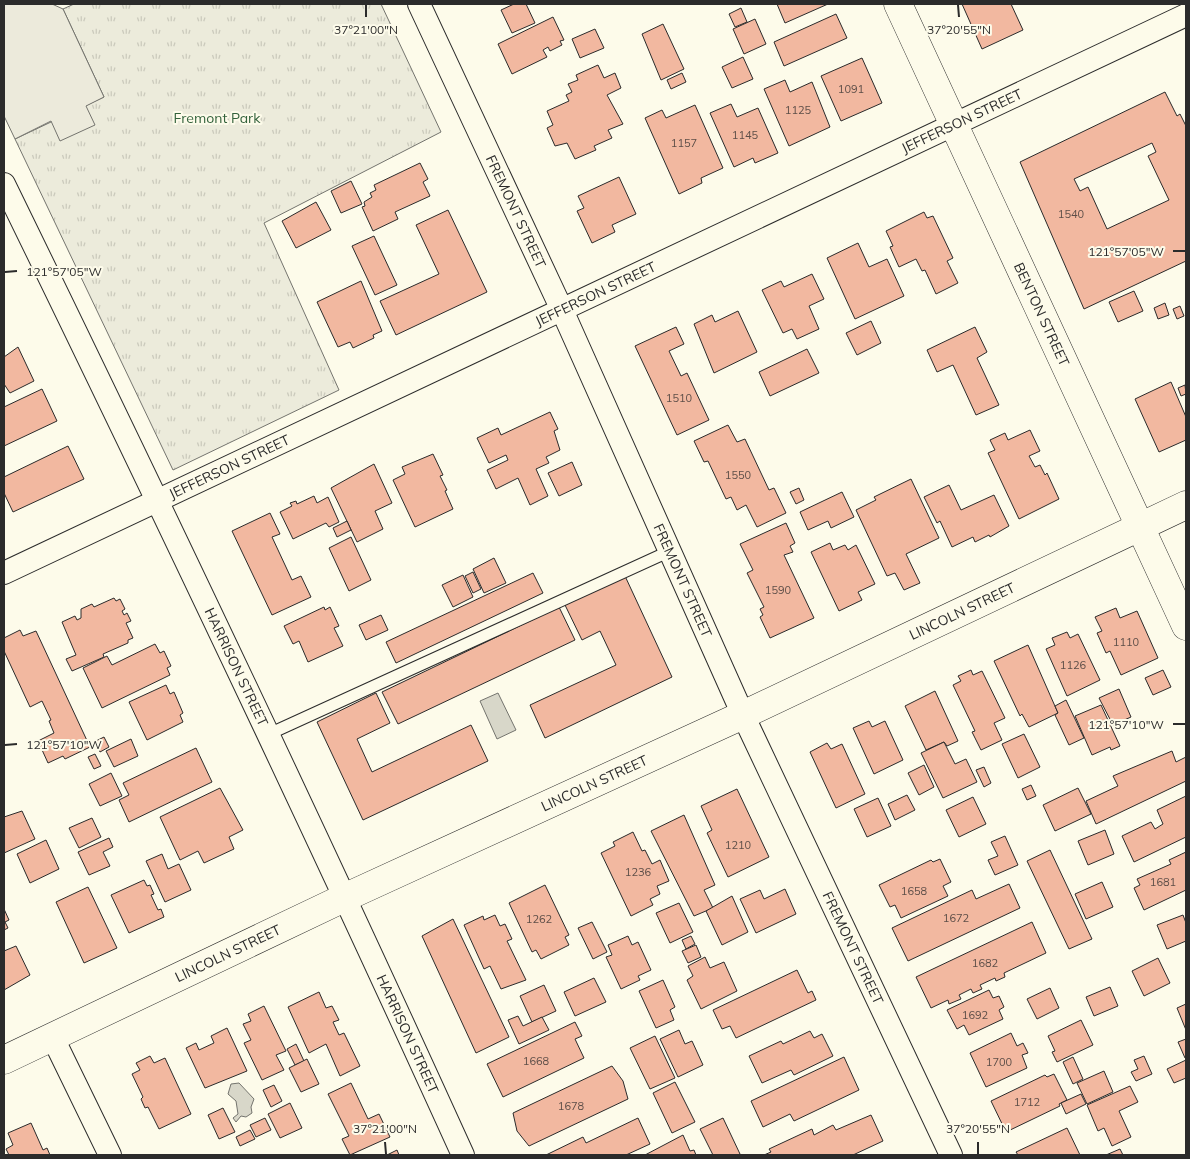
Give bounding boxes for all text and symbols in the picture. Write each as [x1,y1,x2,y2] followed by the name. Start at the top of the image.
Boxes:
[334,22,398,37] text: 37°21'00"N
[927,22,991,37] text: 37°20'55"N
[838,82,864,96] house number: 1091
[898,84,1025,157] street label: JEFFERSON STREET
[785,103,812,117] house number: 1125
[174,109,261,127] park label: Fremont Park
[732,128,759,142] house number: 1145
[671,136,697,150] house number: 1157
[482,152,550,271] street label: FREMONT STREET
[1058,207,1085,221] house number: 1540
[1088,244,1164,259] text: 121°57'05"W
[532,257,659,330] street label: JEFFERSON STREET
[1010,260,1074,370] street label: BENTON STREET
[26,264,102,279] text: 121°57'05"W
[666,391,693,405] house number: 1510
[166,430,293,503] street label: JEFFERSON STREET
[725,468,752,482] house number: 1550
[650,521,716,641] street label: FREMONT STREET
[906,578,1018,644] street label: LINCOLN STREET
[765,583,792,597] house number: 1590
[201,605,272,730] street label: HARRISON STREET
[1113,635,1140,649] house number: 1110
[1060,658,1087,672] house number: 1126
[1088,717,1164,732] text: 121°57'10"W
[26,737,102,752] text: 121°57'10"W
[538,751,651,815] street label: LINCOLN STREET
[725,838,752,852] house number: 1210
[625,865,652,879] house number: 1236
[1150,875,1176,889] house number: 1681
[901,884,928,898] house number: 1658
[819,889,888,1008] street label: FREMONT STREET
[943,911,970,925] house number: 1672
[526,912,553,926] house number: 1262
[172,920,284,986] street label: LINCOLN STREET
[972,956,999,970] house number: 1682
[373,972,443,1097] street label: HARRISON STREET
[962,1008,989,1022] house number: 1692
[523,1054,550,1068] house number: 1668
[986,1055,1013,1069] house number: 1700
[1014,1095,1041,1109] house number: 1712
[558,1099,585,1113] house number: 1678
[353,1121,417,1136] text: 37°21'00"N
[946,1121,1010,1136] text: 37°20'55"N

